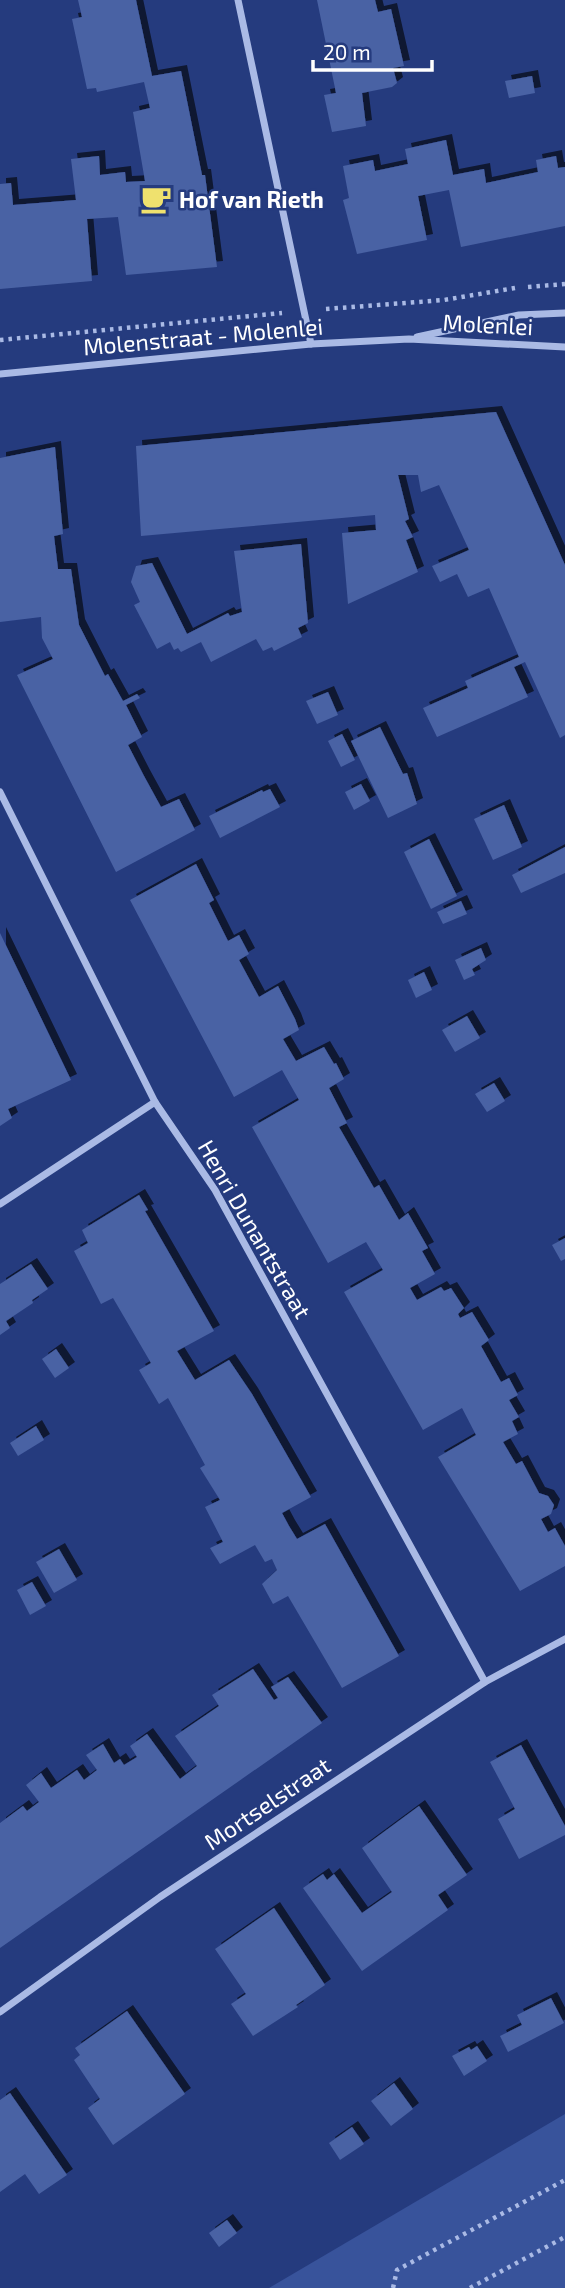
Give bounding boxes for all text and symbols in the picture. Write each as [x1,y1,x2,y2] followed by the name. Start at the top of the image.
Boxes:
[313,28,432,72] scale bar
[323,39,371,64] text: 20 m
[139,182,173,216] cafe icon: Hof van Rieth
[179,185,324,213] place label: Hof van Rieth
[442,308,534,340] street label: Molenlei
[82,312,324,360] street label: Molenstraat - Molenlei
[193,1135,318,1323] street label: Henri Dunantstraat
[199,1751,335,1855] street label: Mortselstraat

